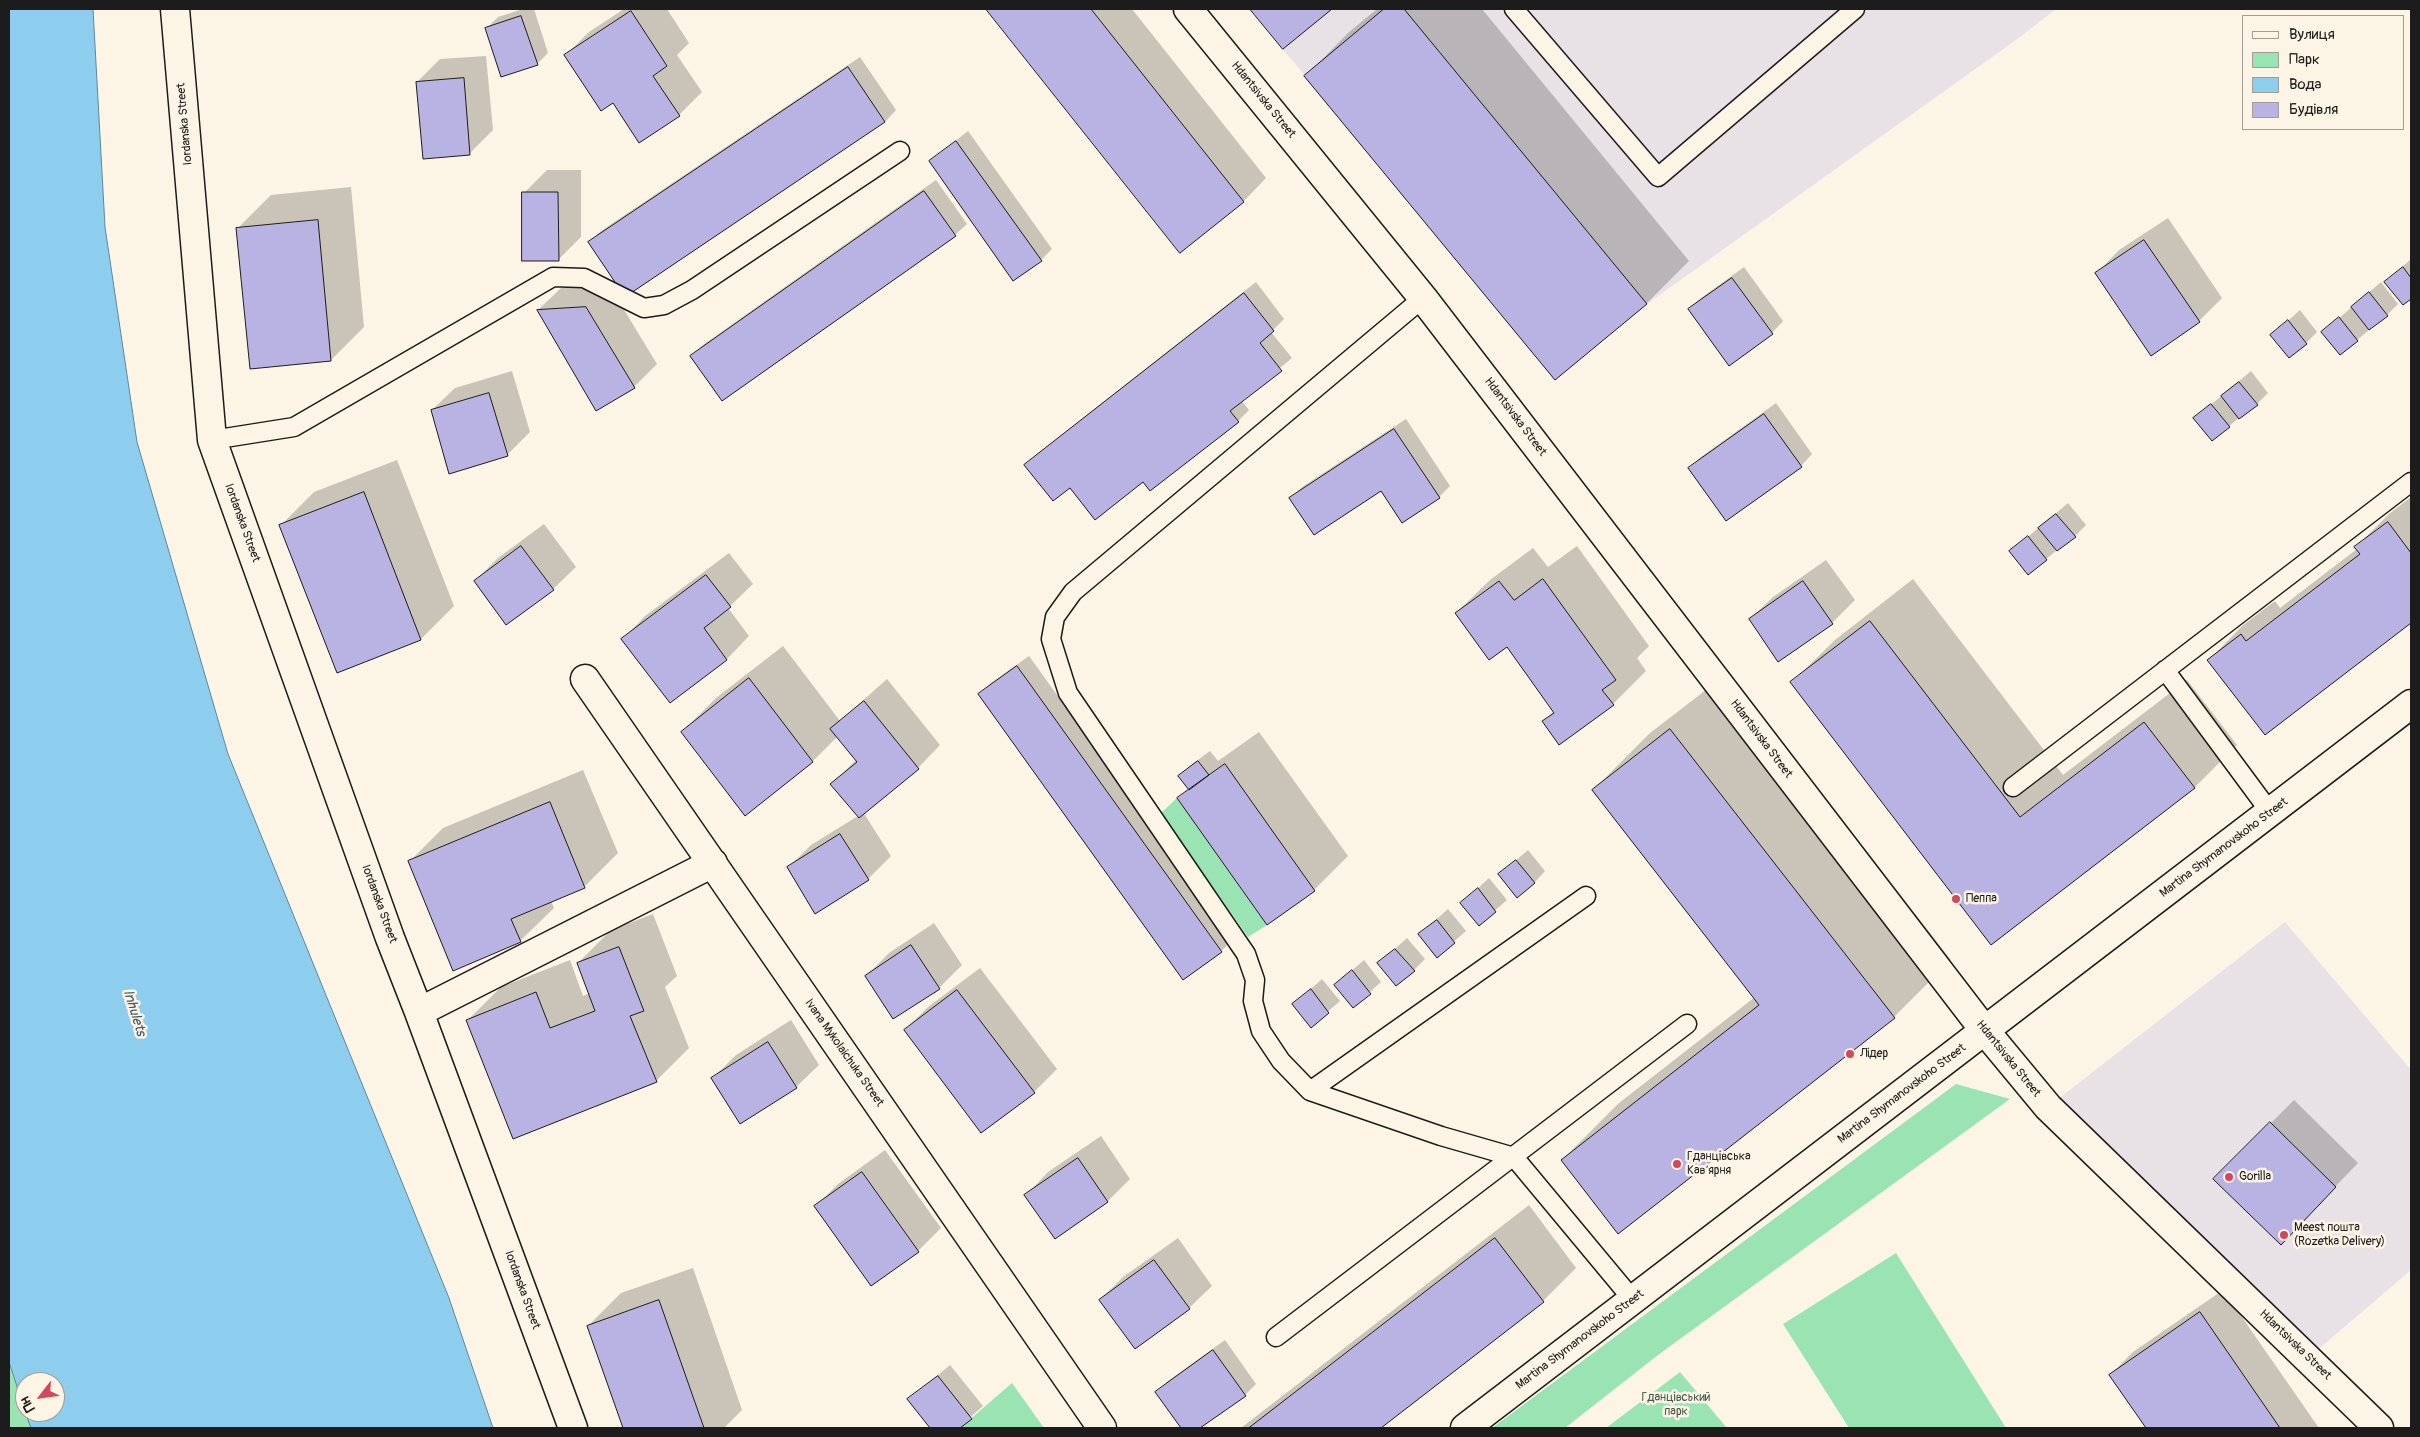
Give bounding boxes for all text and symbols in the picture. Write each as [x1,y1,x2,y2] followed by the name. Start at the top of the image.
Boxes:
[2242,15,2405,130] legend
[2289,25,2335,44] text: Вулиця
[2289,50,2320,69] text: Парк
[1228,59,1298,141] street label: Hdantsivska Street
[2289,75,2322,94] text: Вода
[174,82,196,166] street label: Iordanska Street
[2289,100,2338,119] text: Будівля
[1481,375,1549,459] street label: Hdantsivska Street
[221,482,263,564] street label: Iordanska Street
[1727,697,1795,781] street label: Hdantsivska Street
[2157,795,2291,901] street label: Martina Shymanovskoho Street
[358,863,400,945] street label: Iordanska Street
[1966,892,1997,906] place label: Пеппа
[1950,893,1962,905] marker: Пеппа
[119,988,149,1038] water label: Inhulets
[801,996,887,1110] street label: Ivana Mykolaichuka Street
[1973,1018,2043,1100] street label: Hdantsivska Street
[1835,1041,1969,1147] street label: Martina Shymanovskoho Street
[1860,1047,1888,1061] place label: Лідер
[1844,1048,1856,1060] marker: Лідер
[1687,1150,1750,1178] place label: Гданцівська Кавʼярня
[1671,1158,1683,1170] marker: Гданцівська Кавʼярня
[2239,1170,2271,1184] place label: Gorilla
[2223,1171,2235,1183] marker: Gorilla
[2294,1221,2385,1249] place label: Meest пошта (Rozetka Delivery)
[2278,1229,2290,1241] marker: Meest пошта (Rozetka Delivery)
[501,1249,543,1331] street label: Iordanska Street
[1513,1287,1647,1393] street label: Martina Shymanovskoho Street
[2256,1307,2334,1383] street label: Hdantsivska Street
[15,1372,65,1422] north arrow
[1642,1391,1710,1419] park label: Гданцівський парк
[16,1393,39,1415] text: Пн

